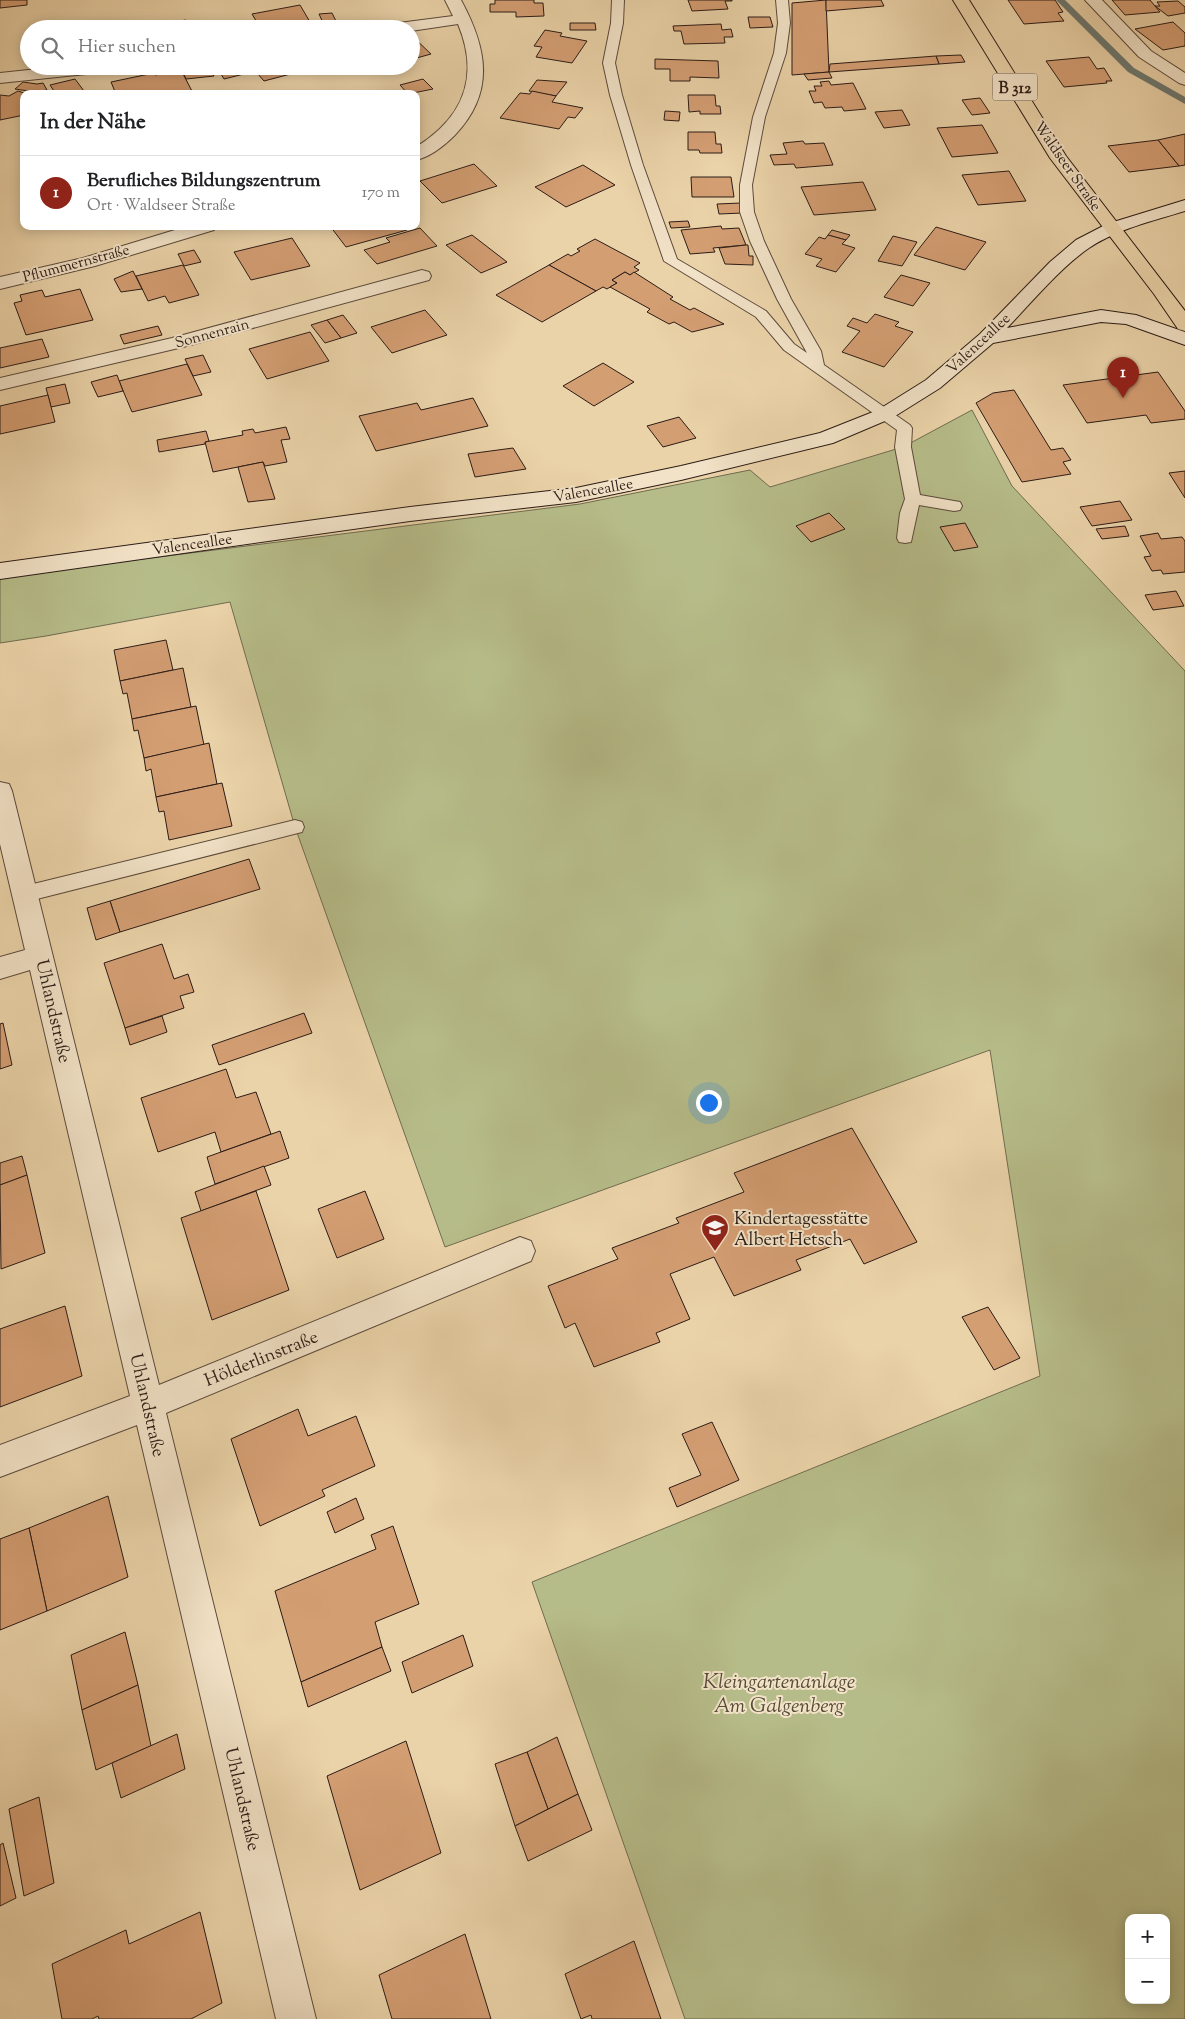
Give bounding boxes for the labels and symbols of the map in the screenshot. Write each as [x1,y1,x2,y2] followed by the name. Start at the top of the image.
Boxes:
[992,74,1038,100] road number: B 312
[1028,118,1106,216] street label: Waldseer Straße
[21,240,132,289] street label: Pflummernstraße
[942,309,1016,379] street label: Valenceallee
[173,314,252,354] street label: Sonnenrain
[1107,357,1139,398] pin: 1
[552,474,635,509] street label: Valenceallee
[151,529,234,562] street label: Valenceallee
[28,957,77,1066] street label: Uhlandstraße
[696,1090,722,1116] your location
[734,1207,868,1254] place label: Kindertagesstätte Albert Hetsch
[700,1213,730,1252] school or university icon: Kindertagesstätte Albert Hetsch
[201,1325,323,1395] street label: Hölderlinstraße
[122,1351,171,1460] street label: Uhlandstraße
[703,1668,855,1722] park label: Kleingartenanlage Am Galgenberg
[217,1745,266,1854] street label: Uhlandstraße

